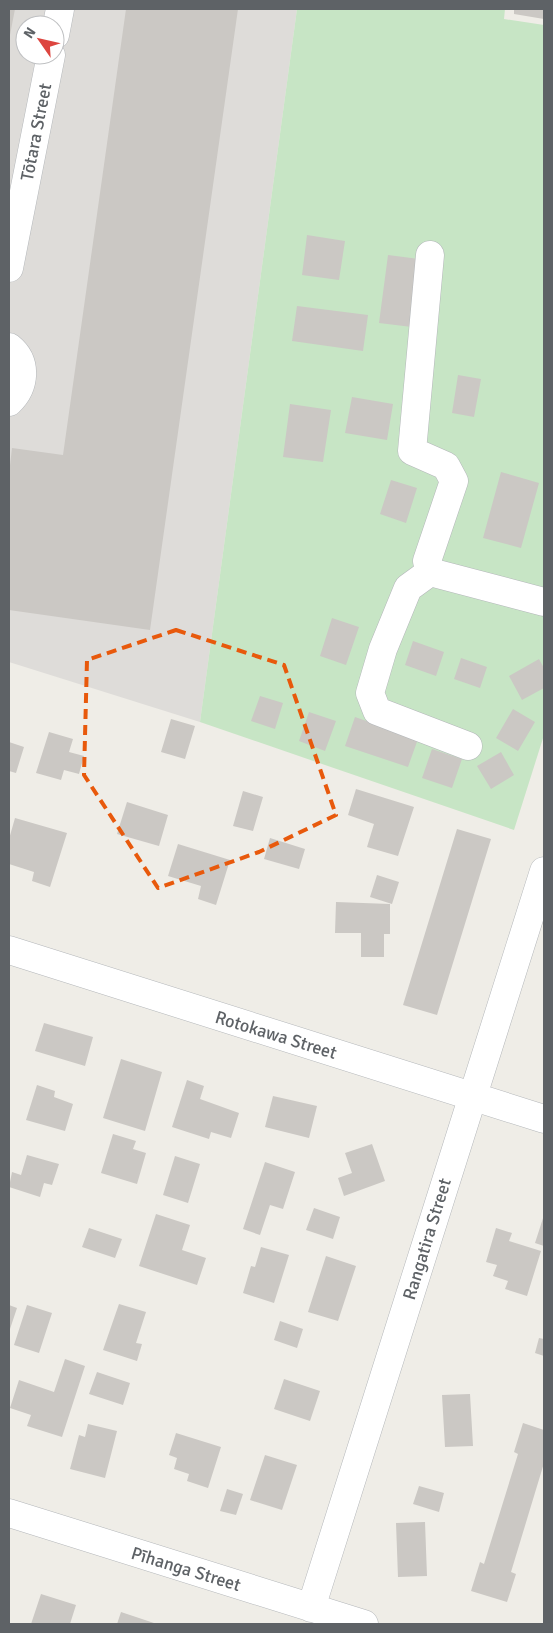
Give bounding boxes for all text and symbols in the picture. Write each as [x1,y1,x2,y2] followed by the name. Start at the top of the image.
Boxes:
[15,15,65,65] north arrow
[20,24,39,42] text: N
[16,81,56,183] street label: Tōtara Street
[213,1006,339,1064] street label: Rotokawa Street
[398,1176,456,1302] street label: Rangatira Street
[129,1542,243,1596] street label: Pīhanga Street

